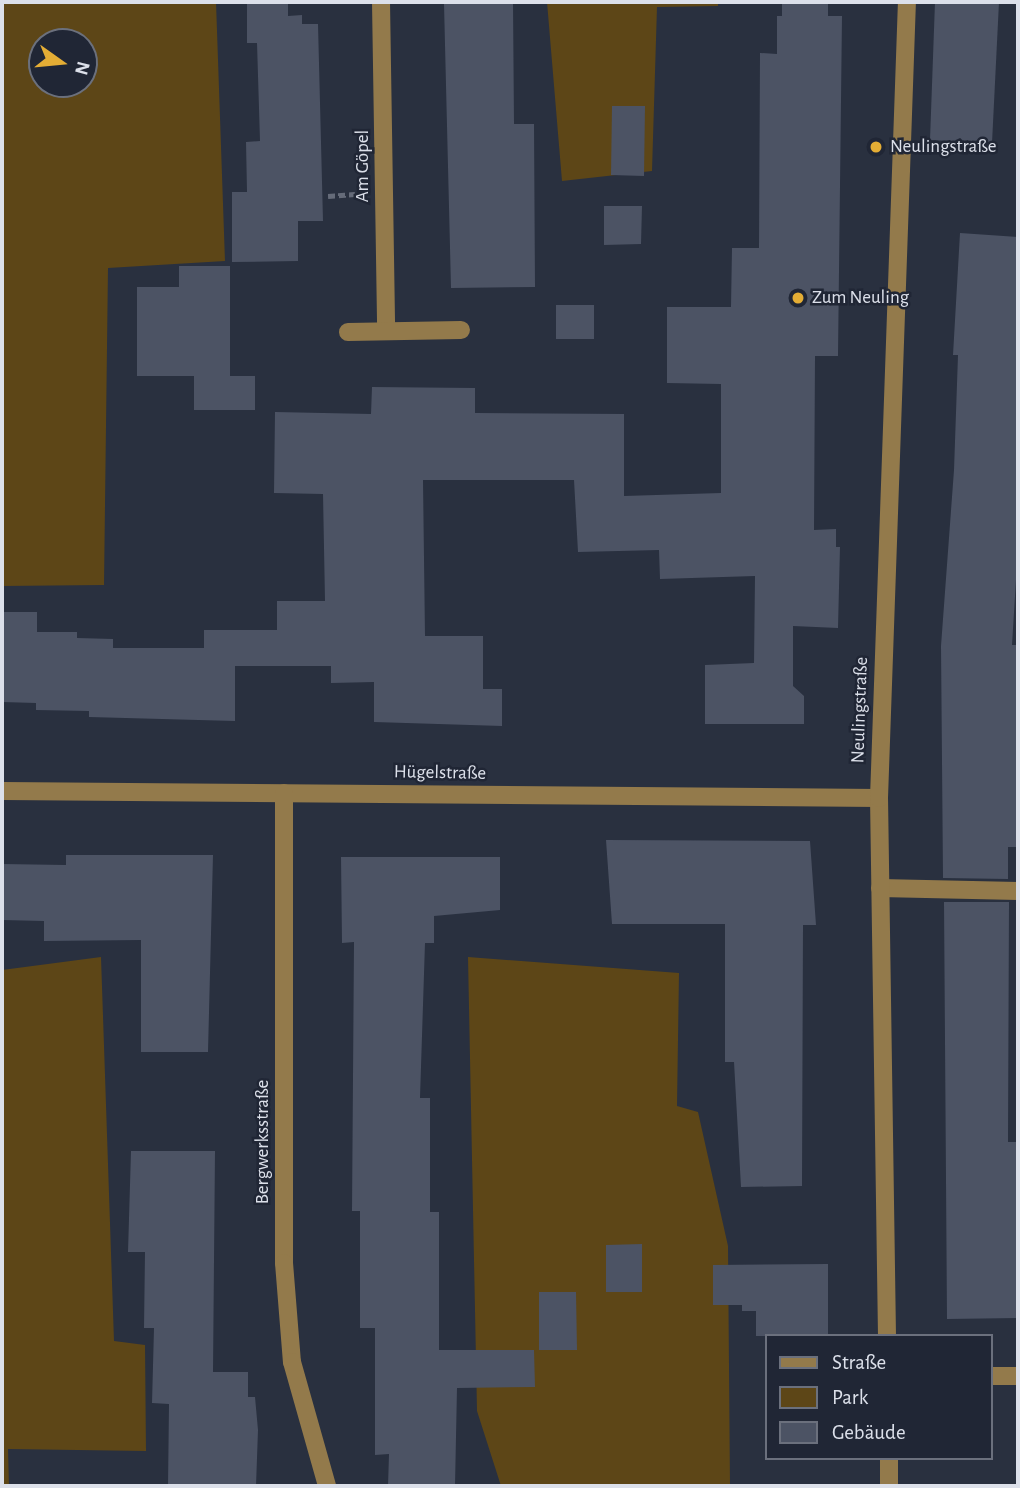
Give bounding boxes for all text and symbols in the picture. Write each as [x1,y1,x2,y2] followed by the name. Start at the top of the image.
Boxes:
[28,28,98,98] north arrow
[71,59,93,77] text: N
[352,130,374,202] street label: Am Göpel
[890,136,996,158] place label: Neulingstraße
[868,139,884,155] marker: Neulingstraße
[812,287,909,309] place label: Zum Neuling
[790,290,806,306] marker: Zum Neuling
[847,656,873,764] street label: Neulingstraße
[394,761,486,785] street label: Hügelstraße
[252,1080,274,1204] street label: Bergwerksstraße
[764,1334,992,1460] legend
[832,1352,886,1373] text: Straße
[832,1387,868,1408] text: Park
[832,1422,906,1443] text: Gebäude

